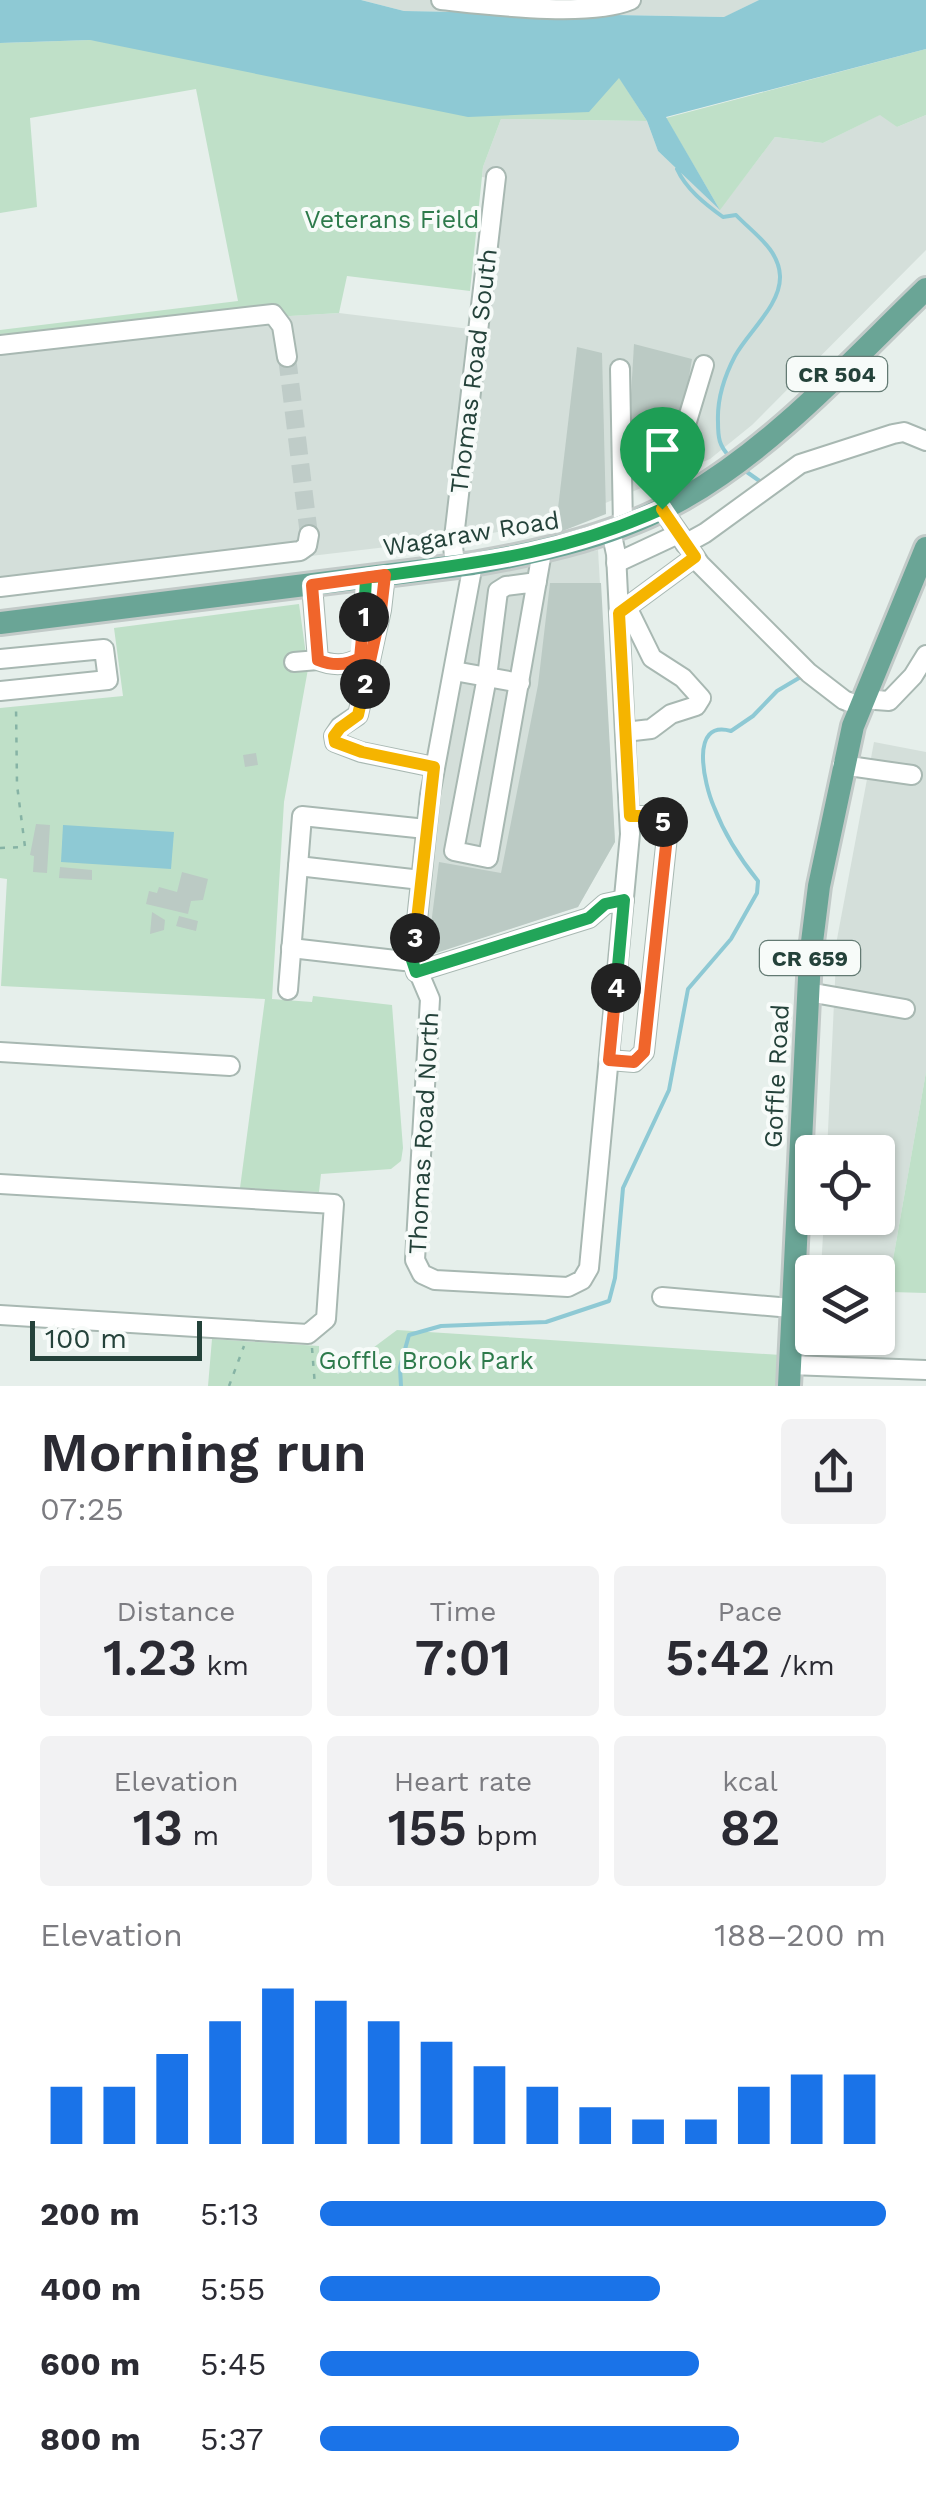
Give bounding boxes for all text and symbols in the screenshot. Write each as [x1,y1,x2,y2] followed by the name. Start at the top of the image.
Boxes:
[305,205,479,234] park label: Veterans Field
[444,247,503,495] street label: Thomas Road South
[787,357,887,391] road number: CR 504
[620,407,705,510] pin
[635,422,690,477] icon: arrive
[381,505,561,562] street label: Wagaraw Road
[339,592,389,642] pin: 1
[358,600,370,633] text: 1
[340,659,390,709] pin: 2
[357,667,373,700] text: 2
[638,797,688,847] pin: 5
[655,805,671,838] text: 5
[390,913,440,963] pin: 3
[407,921,423,954] text: 3
[760,941,860,975] road number: CR 659
[591,963,641,1013] pin: 4
[607,971,625,1004] text: 4
[758,1003,795,1149] street label: Goffle Road
[403,1011,444,1255] street label: Thomas Road North
[795,1135,895,1355] map controls
[795,1135,895,1235] button: locate
[795,1255,895,1355] button: layers
[30,1316,202,1360] scale bar
[45,1322,127,1355] text: 100 m
[318,1346,534,1375] park label: Goffle Brook Park
[781,1419,886,1524] button: share
[40,1420,367,1484] text: Morning run
[40,1490,124,1528] text: 07:25
[116,1595,236,1628] text: Distance
[430,1595,496,1628] text: Time
[718,1595,782,1628] text: Pace
[103,1628,197,1687] text: 1.23
[415,1628,511,1687] text: 7:01
[665,1628,770,1687] text: 5:42
[197,1649,249,1682] text: km
[770,1649,835,1682] text: /km
[114,1765,239,1798] text: Elevation
[394,1765,532,1798] text: Heart rate
[722,1765,778,1798] text: kcal
[133,1798,183,1857] text: 13
[388,1798,467,1857] text: 155
[720,1798,780,1857] text: 82
[183,1819,219,1852] text: m
[467,1819,538,1852] text: bpm
[40,1916,183,1954] text: Elevation
[714,1916,886,1954] text: 188–200 m
[40,2195,140,2233] text: 200 m
[200,2195,259,2233] text: 5:13
[40,2270,141,2308] text: 400 m
[200,2270,265,2308] text: 5:55
[40,2345,140,2383] text: 600 m
[200,2345,266,2383] text: 5:45
[40,2420,141,2458] text: 800 m
[200,2420,263,2458] text: 5:37

